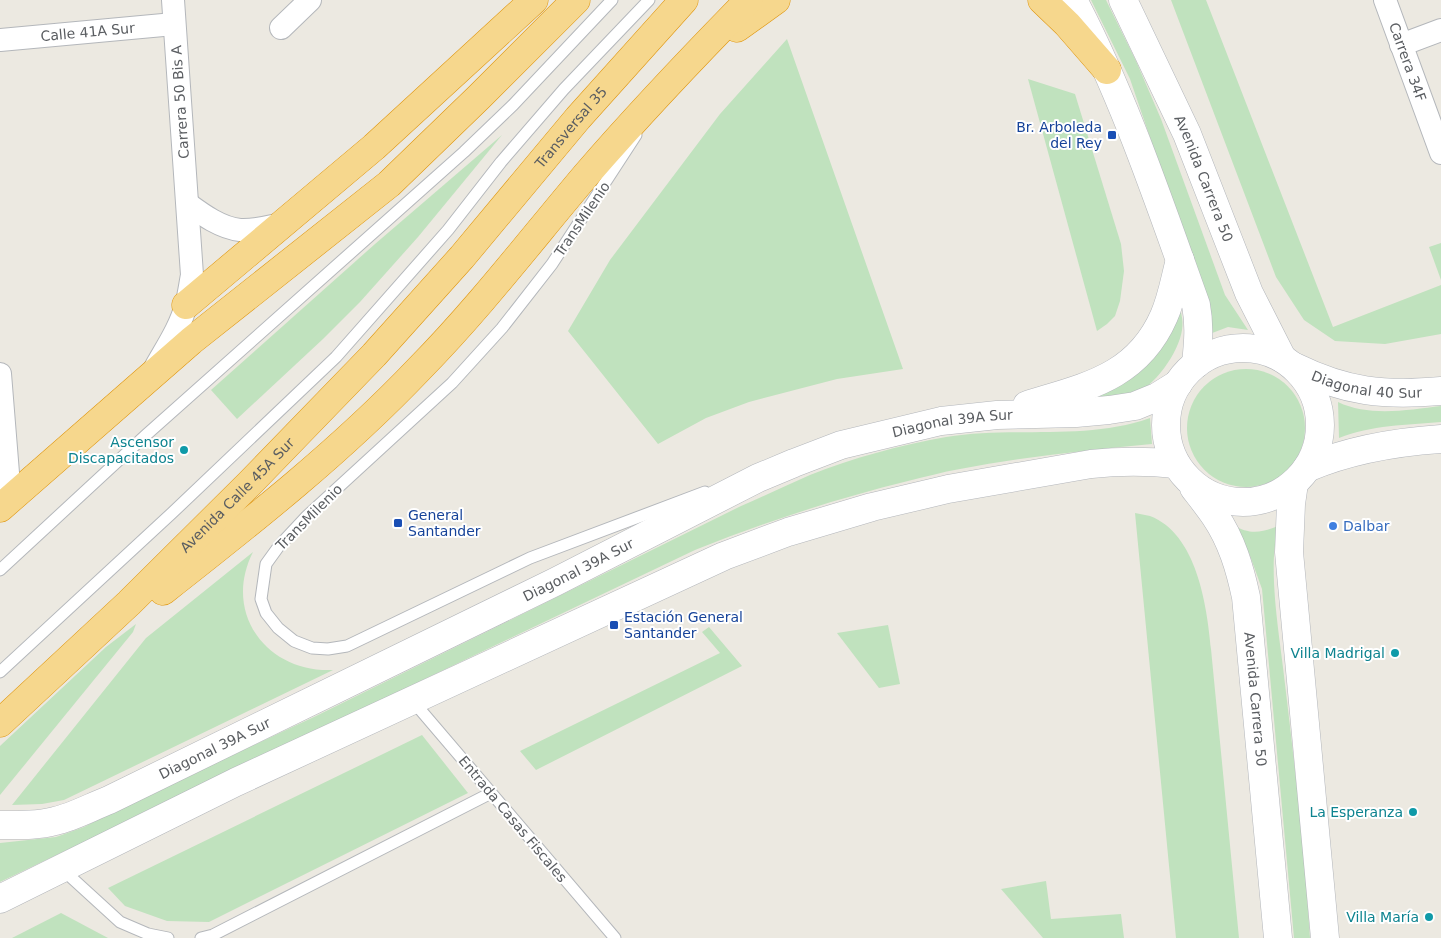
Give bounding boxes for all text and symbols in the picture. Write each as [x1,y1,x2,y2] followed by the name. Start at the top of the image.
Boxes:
[40,20,136,44] street label: Calle 41A Sur
[1386,20,1429,104] street label: Carrera 34F
[168,44,192,159] street label: Carrera 50 Bis A
[531,83,610,172] street label: Transversal 35
[1171,112,1236,244] street label: Avenida Carrera 50
[1016,119,1102,151] place label: Br. Arboleda del Rey
[1106,129,1118,141] marker: Br. Arboleda del Rey
[551,179,613,260] street label: TransMilenio
[1309,367,1423,401] street label: Diagonal 40 Sur
[891,407,1013,440] street label: Diagonal 39A Sur
[68,434,174,466] place label: Ascensor Discapacitados
[177,434,298,556] street label: Avenida Calle 45A Sur
[178,444,190,456] marker: Ascensor Discapacitados
[272,481,345,554] street label: TransMilenio
[408,507,481,539] place label: General Santander
[392,517,404,529] marker: General Santander
[1343,518,1390,534] place label: Dalbar
[1327,520,1339,532] marker: Dalbar
[520,535,636,604] street label: Diagonal 39A Sur
[624,609,743,641] place label: Estación General Santander
[608,619,620,631] marker: Estación General Santander
[1241,631,1270,767] street label: Avenida Carrera 50
[1290,645,1385,661] place label: Villa Madrigal
[1389,647,1401,659] marker: Villa Madrigal
[156,714,273,782] street label: Diagonal 39A Sur
[456,753,570,885] street label: Entrada Casas Fiscales
[1309,804,1403,820] place label: La Esperanza
[1407,806,1419,818] marker: La Esperanza
[1346,909,1419,925] place label: Villa María
[1423,911,1435,923] marker: Villa María

